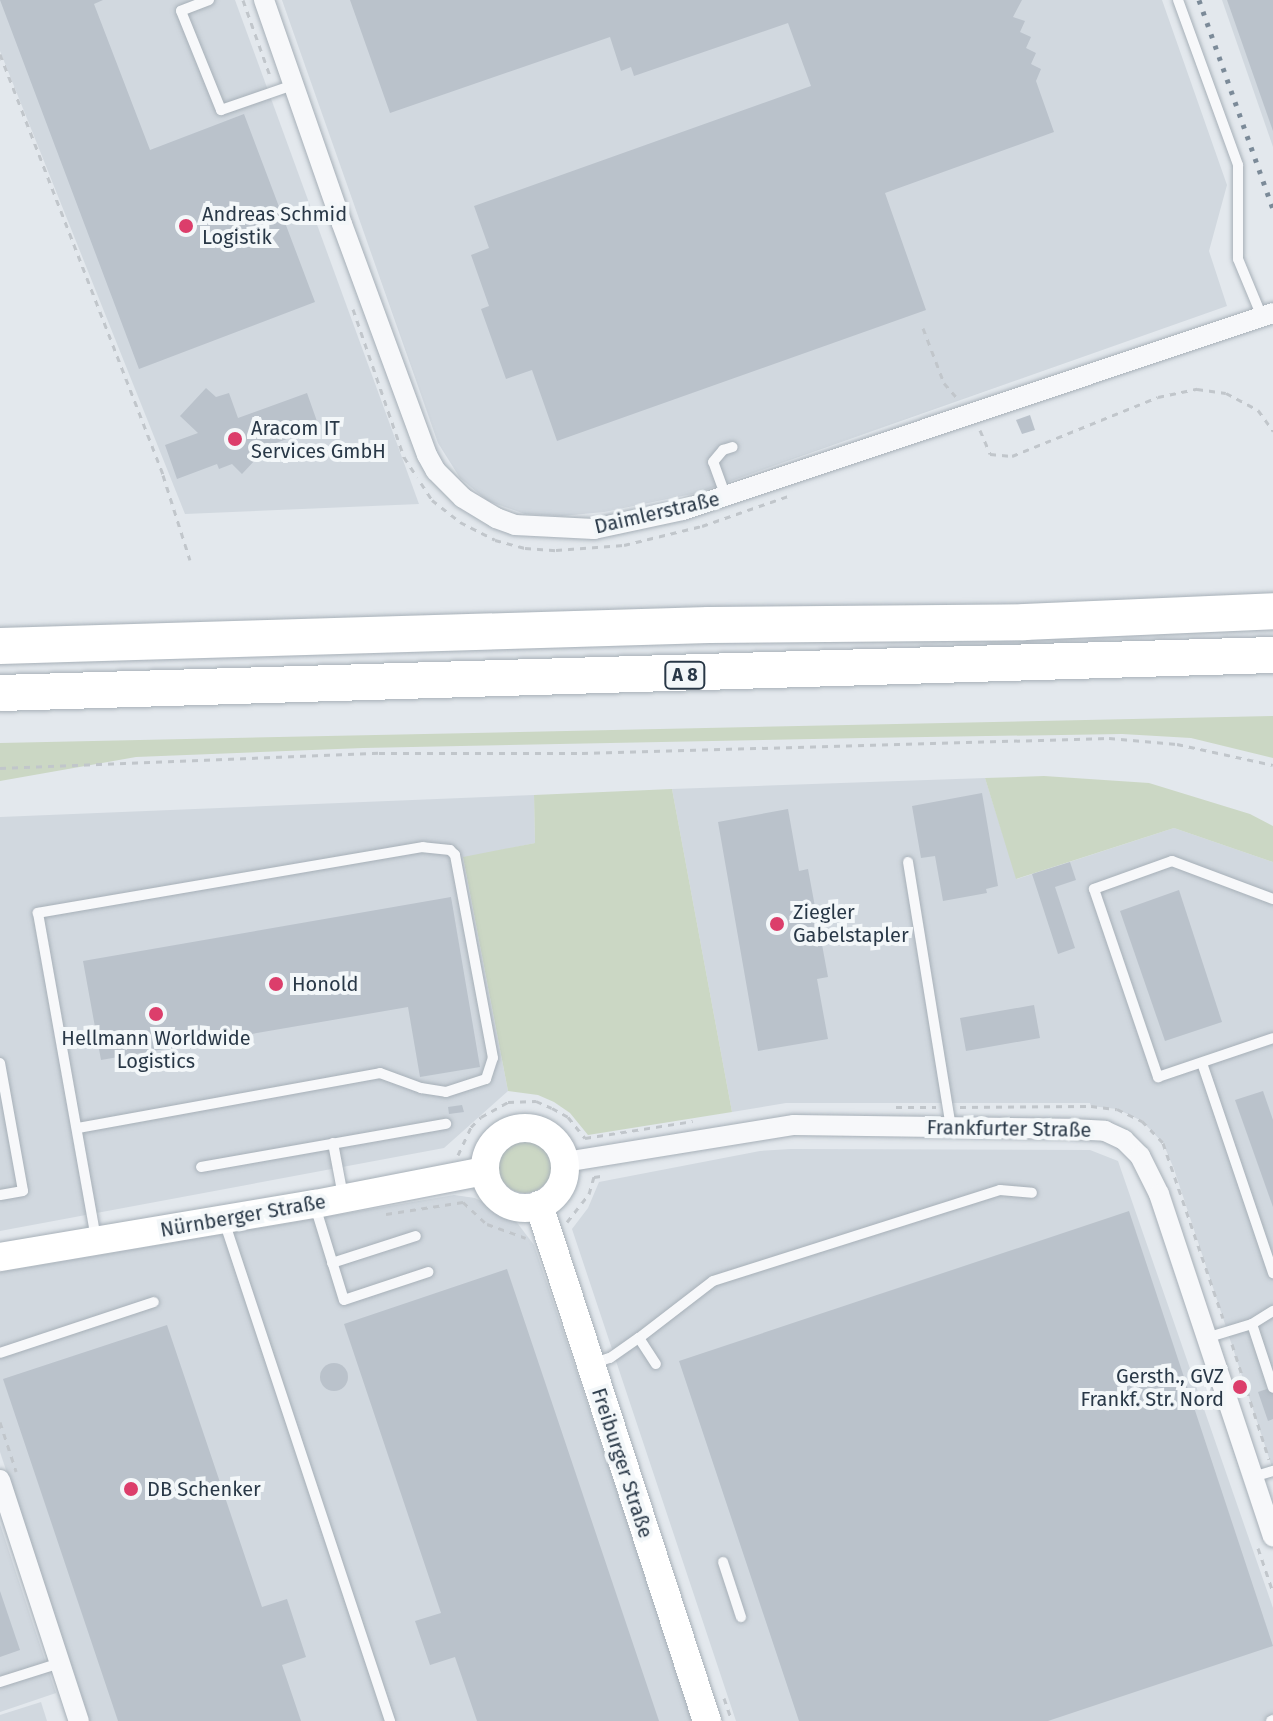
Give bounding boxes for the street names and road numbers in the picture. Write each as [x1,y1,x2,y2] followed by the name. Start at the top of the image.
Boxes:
[592,487,722,539] street label: Daimlerstraße
[663,661,707,689] road number: A 8
[926,1116,1092,1142] street label: Frankfurter Straße
[158,1190,328,1242] street label: Nürnberger Straße
[586,1385,658,1541] street label: Freiburger Straße

